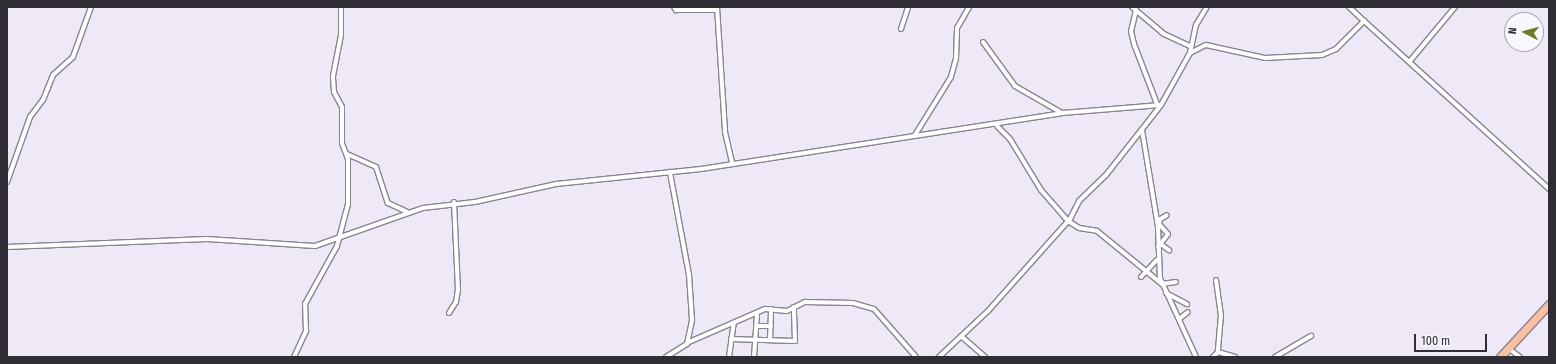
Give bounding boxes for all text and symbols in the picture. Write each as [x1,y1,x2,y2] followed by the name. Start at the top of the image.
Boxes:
[1504,12,1544,52] north arrow
[1506,27,1519,35] text: N
[1416,326,1489,352] scale bar
[1421,334,1450,348] text: 100 m

